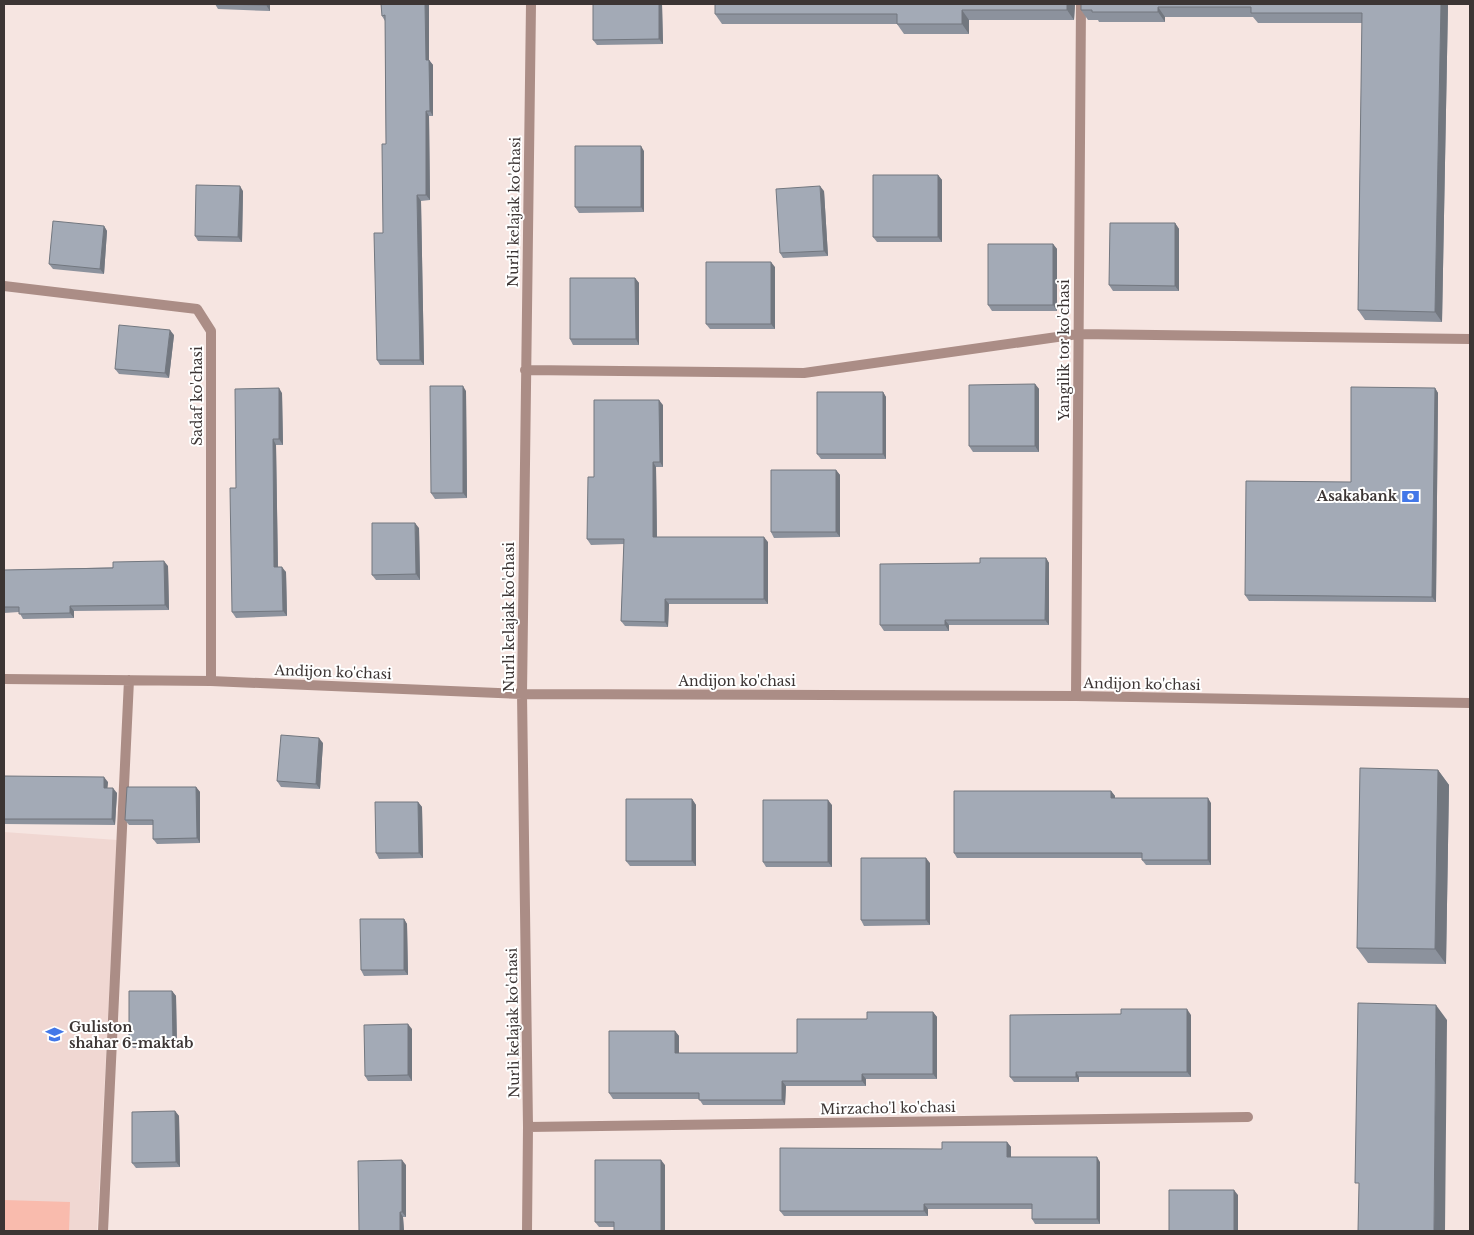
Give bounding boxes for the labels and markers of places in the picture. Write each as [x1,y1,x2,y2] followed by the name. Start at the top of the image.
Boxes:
[1401,486,1421,506] bank icon: Asakabank
[1316,487,1398,505] place label: Asakabank
[69,1018,193,1052] place label: Guliston shahar 6-maktab
[45,1025,65,1045] school or university icon: Guliston shahar 6-maktab

